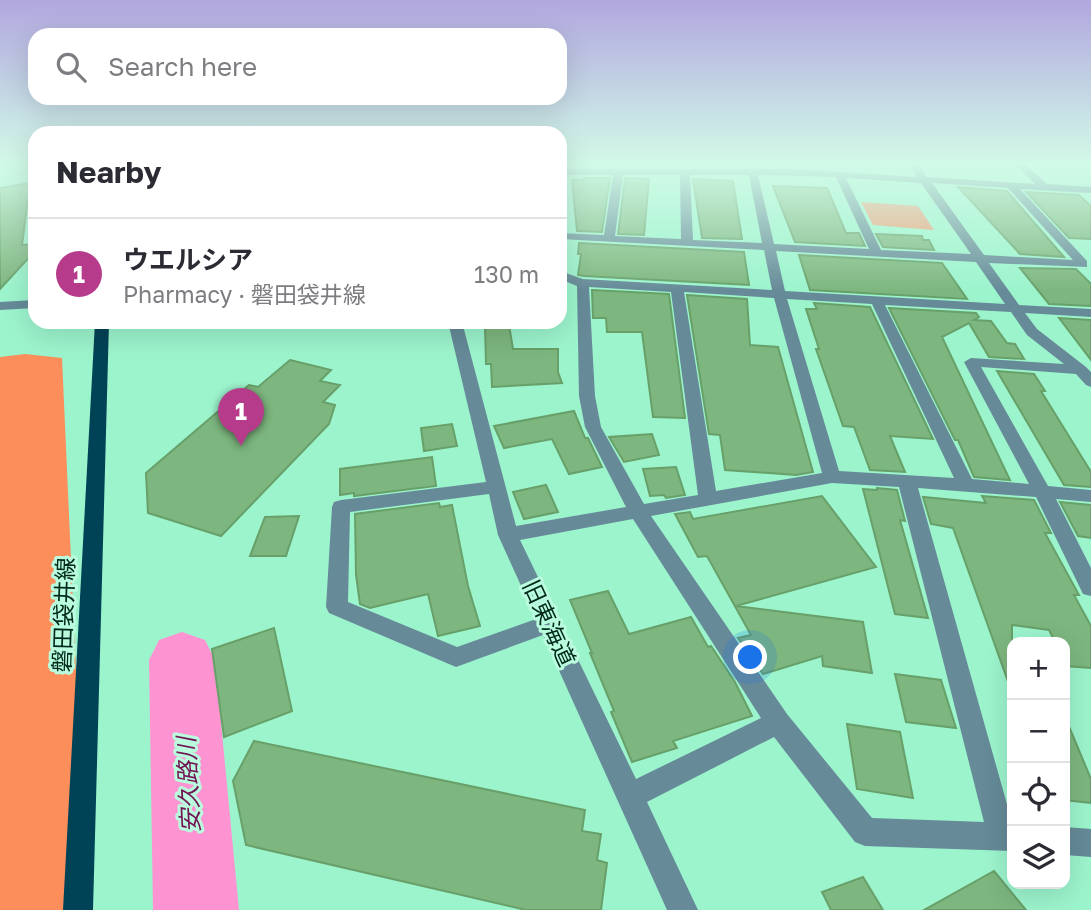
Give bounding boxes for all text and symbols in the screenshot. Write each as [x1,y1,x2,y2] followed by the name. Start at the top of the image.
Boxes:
[28,28,567,105] search box
[52,48,90,86] icon: search
[108,51,257,82] text: Search here
[56,154,161,190] text: Nearby
[123,244,253,275] text: ウエルシア
[73,260,85,288] text: 1
[474,260,539,288] text: 130 m
[123,280,366,308] text: Pharmacy · 磐田袋井線
[218,388,264,446] pin: 1
[47,557,79,673] street label: 磐田袋井線
[518,575,582,670] street label: 旧東海道
[1007,637,1070,889] map controls
[1007,637,1070,700] button: +
[733,640,767,674] your location
[1007,700,1070,763] button: −
[170,733,204,834] water label: 安久路川
[1007,763,1070,826] button: locate
[1007,826,1070,889] button: layers

